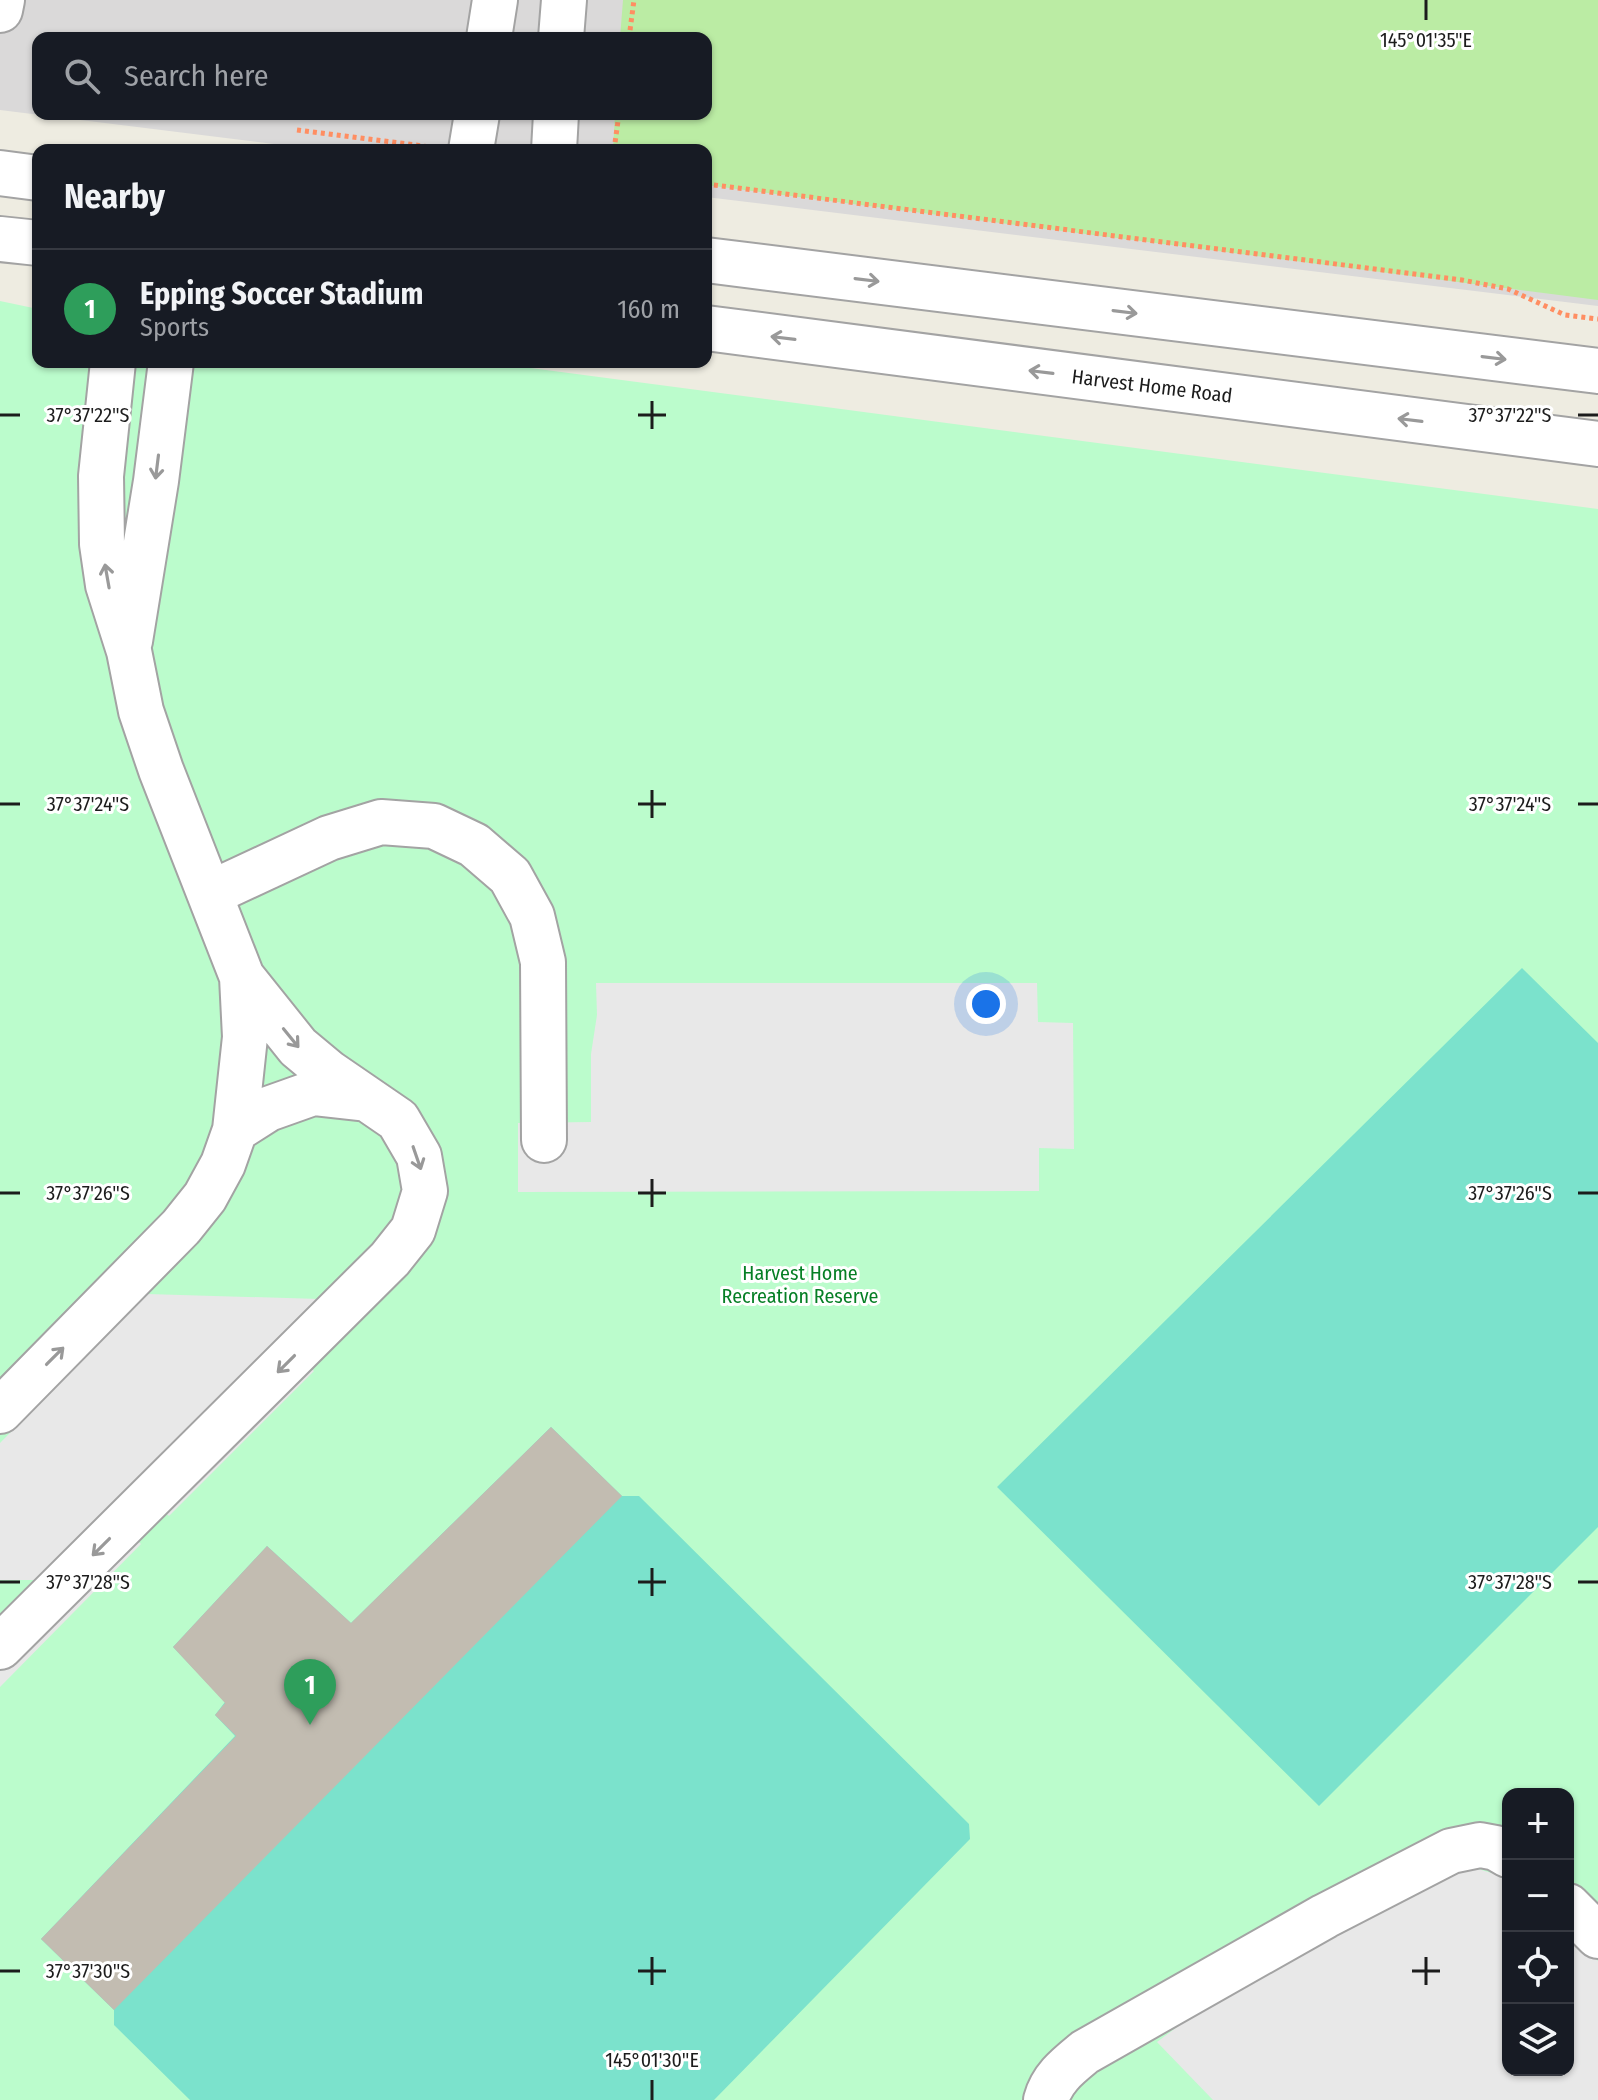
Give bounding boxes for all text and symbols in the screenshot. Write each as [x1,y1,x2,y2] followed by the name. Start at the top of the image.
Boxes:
[1380,28,1472,52] text: 145°01'35"E
[32,32,712,120] search box
[60,54,104,98] icon: search
[124,58,269,94] text: Search here
[64,176,165,217] text: Nearby
[854,273,879,288] one-way arrow
[140,276,423,312] text: Epping Soccer Stadium
[85,294,96,325] text: 1
[617,294,680,325] text: 160 m
[1111,305,1138,320] one-way arrow
[140,312,209,343] text: Sports
[771,330,796,345] one-way arrow
[1480,351,1507,366] one-way arrow
[1028,364,1055,379] one-way arrow
[1070,364,1234,408] street label: Harvest Home Road
[47,403,130,427] text: 37°37'22"S
[1469,403,1552,427] text: 37°37'22"S
[1397,412,1423,427] one-way arrow
[150,453,165,480] one-way arrow
[99,564,114,589] one-way arrow
[47,792,129,816] text: 37°37'24"S
[1469,792,1551,816] text: 37°37'24"S
[966,984,1006,1024] your location
[282,1027,300,1048] one-way arrow
[410,1145,425,1170] one-way arrow
[46,1181,130,1205] text: 37°37'26"S
[1468,1181,1552,1205] text: 37°37'26"S
[722,1261,878,1308] park label: Harvest Home Recreation Reserve
[45,1346,64,1366] one-way arrow
[276,1354,295,1374] one-way arrow
[92,1537,111,1556] one-way arrow
[46,1570,130,1594] text: 37°37'28"S
[1468,1570,1552,1594] text: 37°37'28"S
[284,1659,336,1725] pin: 1
[1502,1788,1574,2076] map controls
[1502,1788,1574,1860] button: +
[1502,1860,1574,1932] button: −
[1502,1932,1574,2004] button: locate
[46,1959,130,1983] text: 37°37'30"S
[1502,2004,1574,2076] button: layers
[605,2048,699,2072] text: 145°01'30"E

